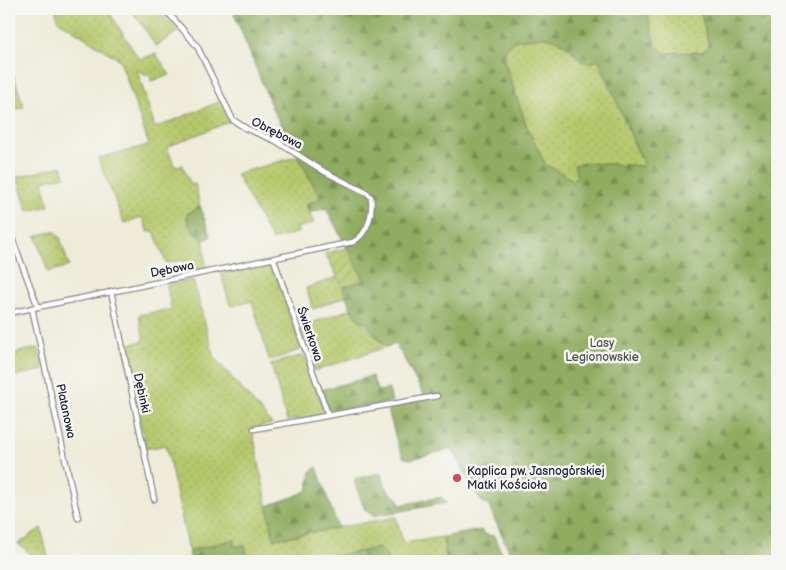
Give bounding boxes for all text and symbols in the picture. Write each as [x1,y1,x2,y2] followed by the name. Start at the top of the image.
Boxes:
[249,114,305,153] street label: Obrębowa
[149,258,195,281] street label: Dębowa
[293,304,328,364] street label: Świerkowa
[565,336,639,365] park label: Lasy Legionowskie
[130,372,153,415] street label: Dębinki
[52,382,79,440] street label: Platanowa
[467,464,605,493] place label: Kaplica pw. Jasnogórskiej Matki Kościoła
[451,472,463,484] marker: Kaplica pw. Jasnogórskiej Matki Kościoła

